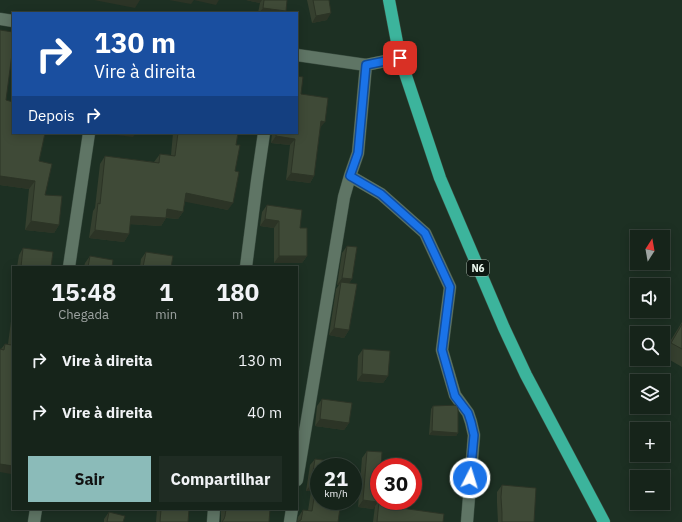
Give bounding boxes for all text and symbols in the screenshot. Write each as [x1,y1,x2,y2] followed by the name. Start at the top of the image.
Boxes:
[94,24,176,61] text: 130 m
[28,28,80,80] icon: right
[383,41,417,75] pin
[389,47,411,69] icon: arrive
[94,60,196,83] text: Vire à direita
[82,104,104,126] icon: right
[28,106,74,125] text: Depois
[630,230,670,270] north arrow
[630,230,670,510] map controls
[467,260,489,276] road number: N6
[51,276,116,308] text: 15:48
[159,276,173,308] text: 1
[216,276,259,308] text: 180
[630,278,670,318] button: sound
[58,306,109,323] text: Chegada
[155,306,177,323] text: min
[232,306,243,323] text: m
[630,326,670,366] button: search
[28,349,50,371] icon: right
[62,351,152,370] text: Vire à direita
[238,351,282,370] text: 130 m
[630,374,670,414] button: layers
[28,401,50,423] icon: right
[62,403,152,422] text: Vire à direita
[247,403,282,422] text: 40 m
[630,422,670,462] button: +
[28,456,151,502] button: Sair
[159,456,282,502] button: Compartilhar
[449,457,491,499] position arrow
[370,458,422,510] speed limit sign: 30
[324,465,348,492] text: 21
[630,470,670,510] button: −
[324,487,348,500] text: km/h

